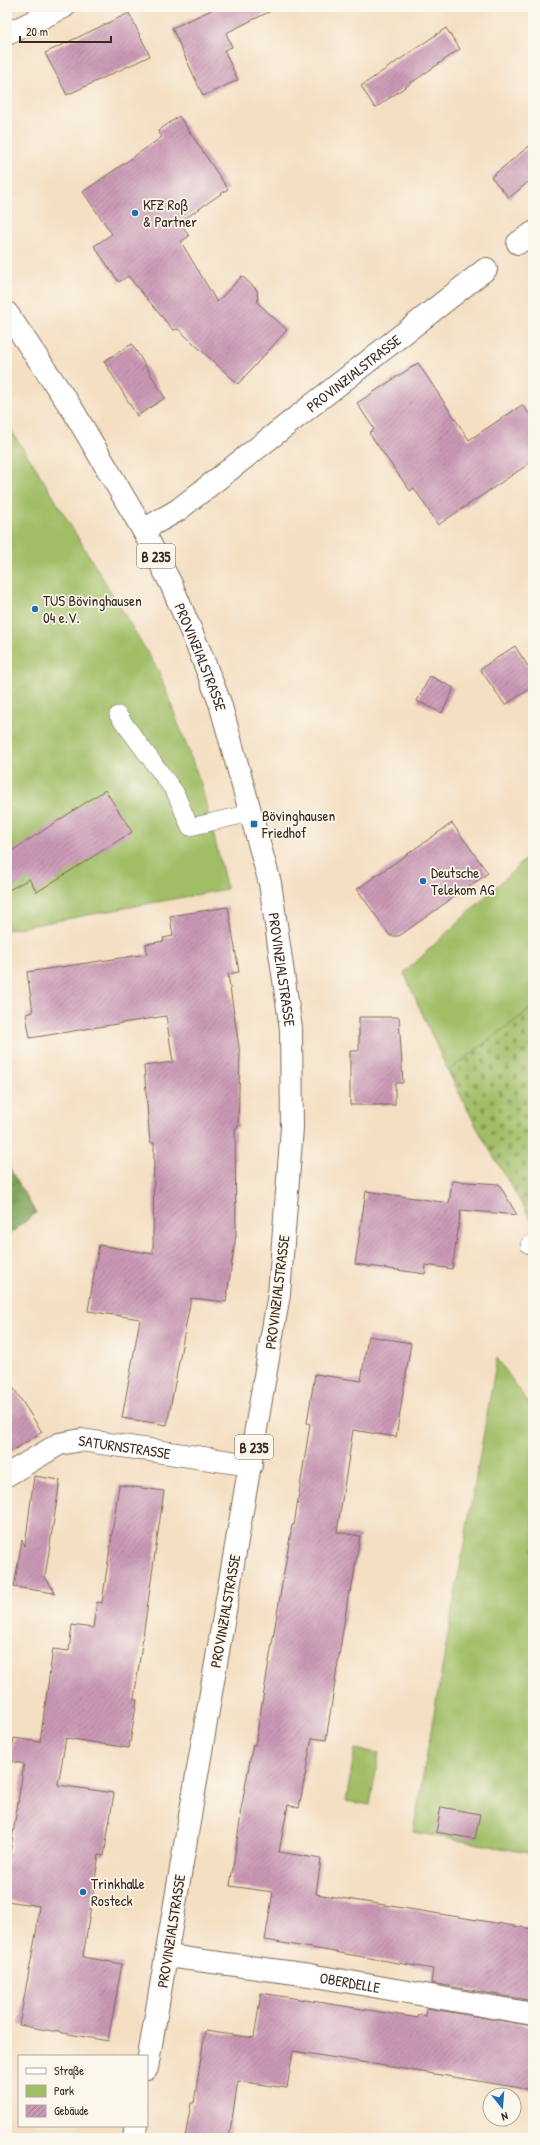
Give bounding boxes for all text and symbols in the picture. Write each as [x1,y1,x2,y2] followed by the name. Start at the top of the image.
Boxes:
[20,18,111,44] scale bar
[26,23,48,40] text: 20 m
[143,194,197,232] place label: KFZ Roß & Partner
[130,208,140,218] marker: KFZ Roß & Partner
[302,329,405,416] street label: PROVINZIALSTRASSE
[137,544,175,568] road number: B 235
[43,590,142,628] place label: TUS Bövinghausen 04 e.V.
[170,600,232,714] street label: PROVINZIALSTRASSE
[30,604,40,614] marker: TUS Bövinghausen 04 e.V.
[261,805,335,843] place label: Bövinghausen Friedhof
[249,819,259,829] marker: Bövinghausen Friedhof
[431,862,495,900] place label: Deutsche Telekom AG
[418,876,428,886] marker: Deutsche Telekom AG
[264,911,301,1028] street label: PROVINZIALSTRASSE
[260,1233,294,1350] street label: PROVINZIALSTRASSE
[77,1429,172,1464] street label: SATURNSTRASSE
[235,1435,273,1459] road number: B 235
[205,1552,245,1669] street label: PROVINZIALSTRASSE
[152,1872,190,1989] street label: PROVINZIALSTRASSE
[91,1873,145,1911] place label: Trinkhalle Rosteck
[78,1887,88,1897] marker: Trinkhalle Rosteck
[318,1966,382,1998] street label: OBERDELLE
[18,2055,148,2127] legend
[54,2062,84,2079] text: Straße
[54,2082,74,2099] text: Park
[482,2087,522,2127] north arrow
[54,2102,89,2119] text: Gebäude
[500,2109,510,2124] text: N

